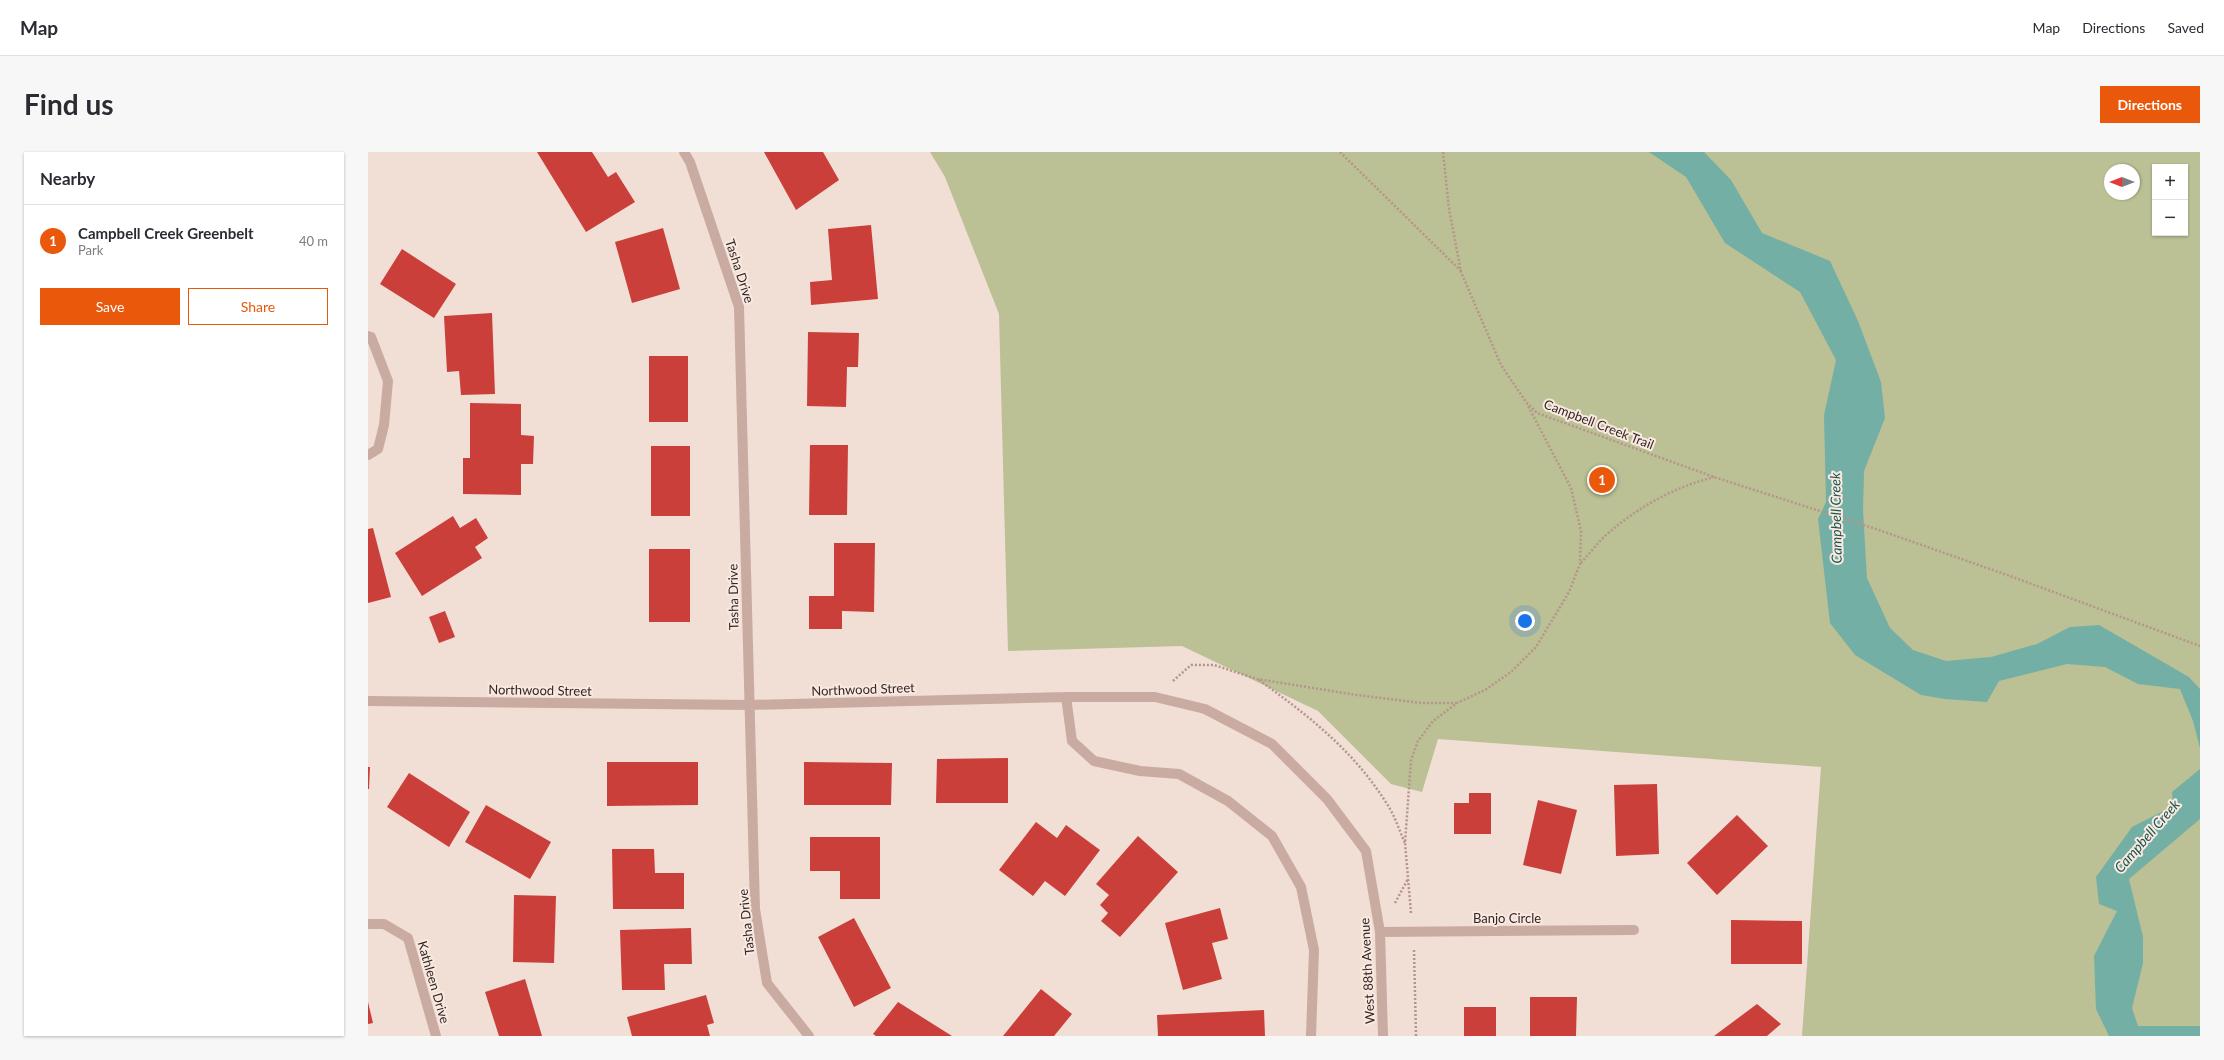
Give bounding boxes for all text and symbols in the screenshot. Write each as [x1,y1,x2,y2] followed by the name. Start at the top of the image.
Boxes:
[20,16,58,39] text: Map
[2033,19,2060,36] text: Map
[2082,19,2145,36] text: Directions
[2167,19,2204,36] text: Saved
[2100,86,2200,123] button: Directions
[24,87,114,121] text: Find us
[2104,164,2140,200] north arrow
[2152,164,2188,236] map controls
[2152,164,2188,200] button: +
[40,168,95,189] text: Nearby
[2152,200,2188,236] button: −
[78,224,254,242] text: Campbell Creek Greenbelt
[49,233,57,249] text: 1
[299,233,328,249] text: 40 m
[722,237,758,305] street label: Tasha Drive
[78,242,103,258] text: Park
[40,288,180,325] button: Save
[188,288,328,325] button: Share
[1542,396,1656,452] street label: Campbell Creek Trail
[1589,465,1615,495] pin: 1
[1826,472,1845,564] water label: Campbell Creek
[724,564,742,630] street label: Tasha Drive
[1515,611,1535,631] your location
[811,679,915,699] street label: Northwood Street
[488,681,592,699] street label: Northwood Street
[2110,795,2183,876] water label: Campbell Creek
[735,888,757,956] street label: Tasha Drive
[1473,910,1541,926] street label: Banjo Circle
[1356,917,1378,1024] street label: West 88th Avenue
[415,939,453,1025] street label: Kathleen Drive

